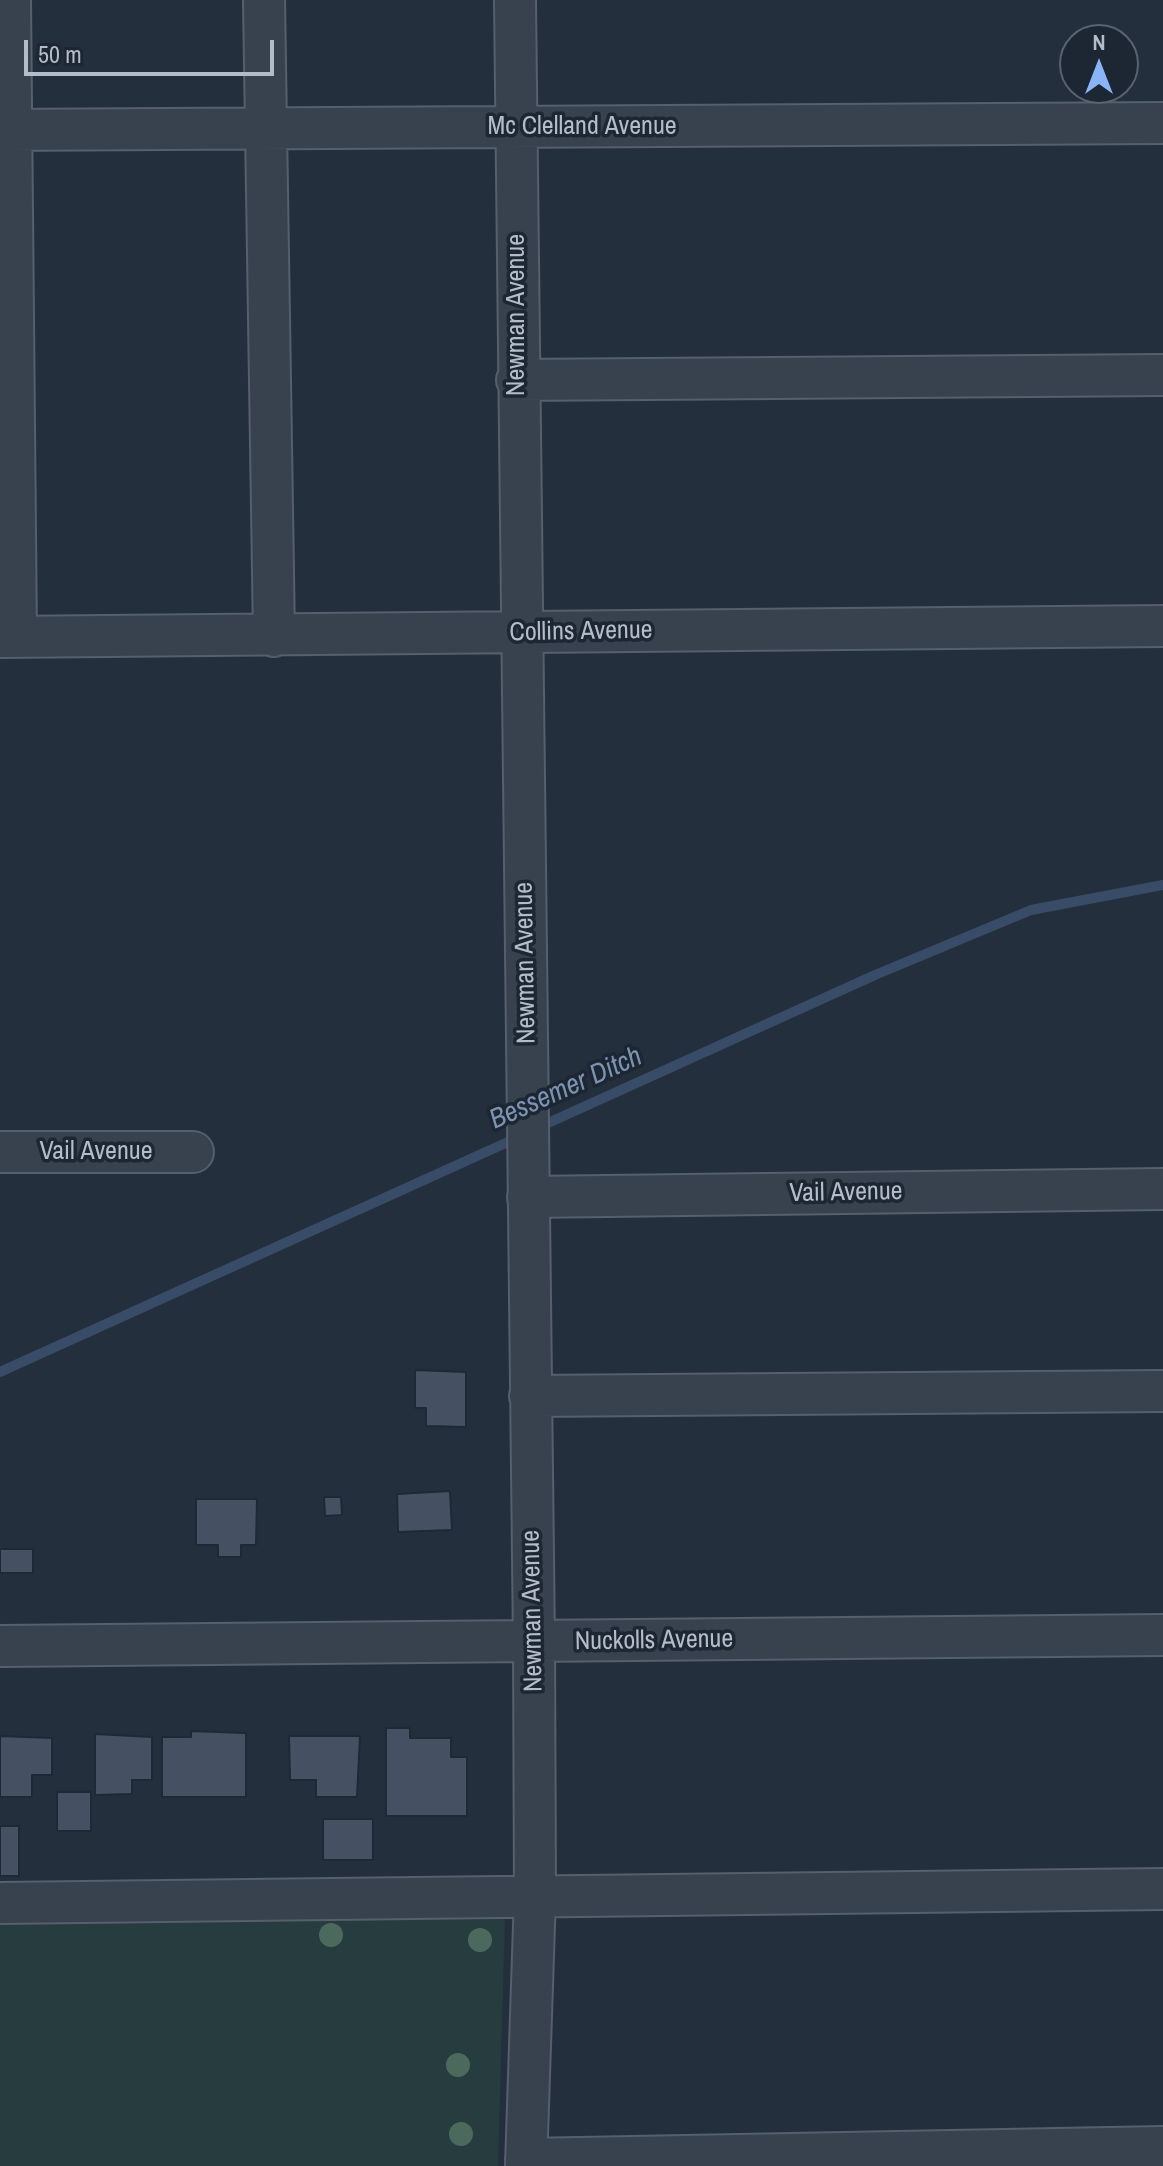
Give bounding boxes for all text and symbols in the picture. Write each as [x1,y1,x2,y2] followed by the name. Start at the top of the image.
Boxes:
[28,24,278,74] scale bar
[1059,24,1139,104] north arrow
[1092,27,1106,57] text: N
[38,38,82,70] text: 50 m
[487,111,677,143] street label: Mc Clelland Avenue
[501,234,533,396] street label: Newman Avenue
[509,615,653,649] street label: Collins Avenue
[509,882,543,1044] street label: Newman Avenue
[485,1040,647,1138] water label: Bessemer Ditch
[39,1136,153,1168] street label: Vail Avenue
[789,1176,903,1210] street label: Vail Avenue
[516,1530,550,1692] street label: Newman Avenue
[575,1624,733,1658] street label: Nuckolls Avenue

